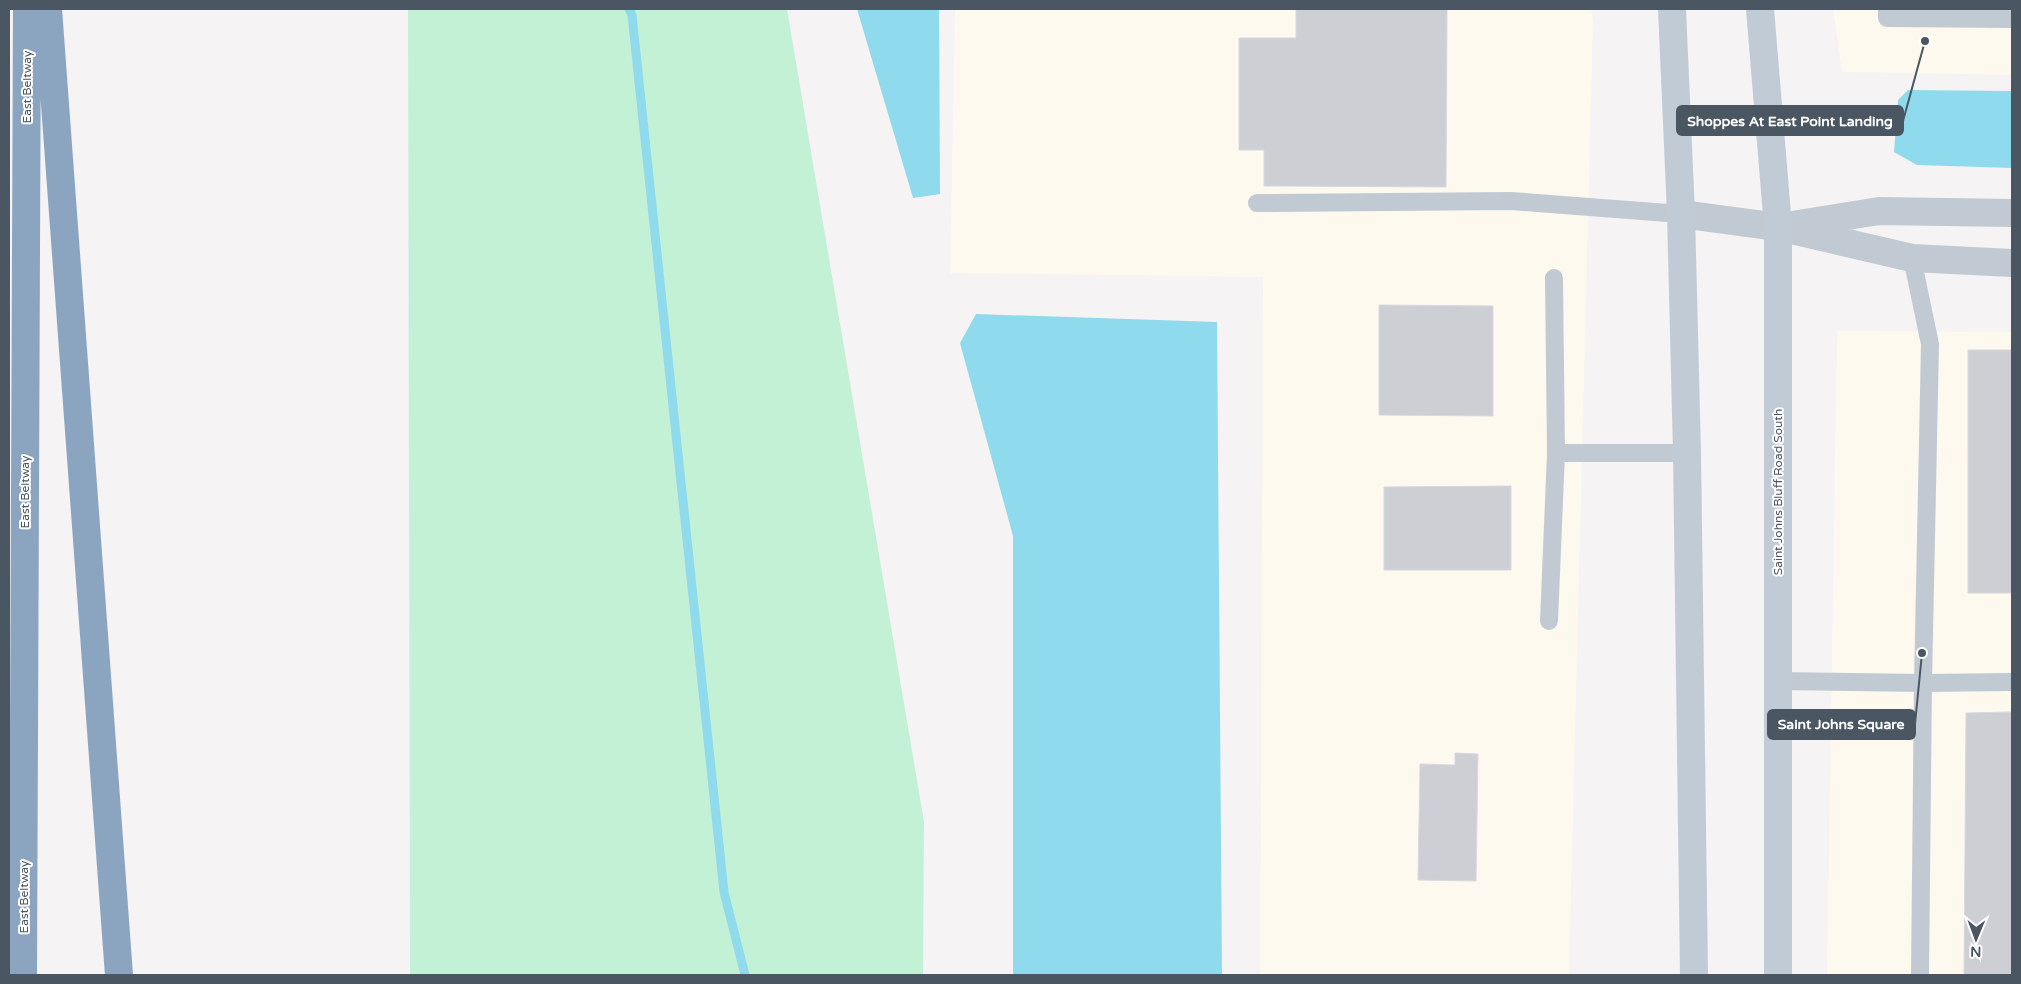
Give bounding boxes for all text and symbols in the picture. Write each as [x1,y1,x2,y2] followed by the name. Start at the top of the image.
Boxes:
[20,50,34,123] street label: East Beltway
[1677,106,1903,135] callout: Shoppes At East Point Landing
[1687,113,1893,130] text: Shoppes At East Point Landing
[1771,409,1785,575] street label: Saint Johns Bluff Road South
[18,455,32,528] street label: East Beltway
[1768,710,1915,739] callout: Saint Johns Square
[1778,716,1904,733] text: Saint Johns Square
[17,860,31,933] street label: East Beltway
[1951,914,2001,964] north arrow
[1970,943,1982,960] text: N

